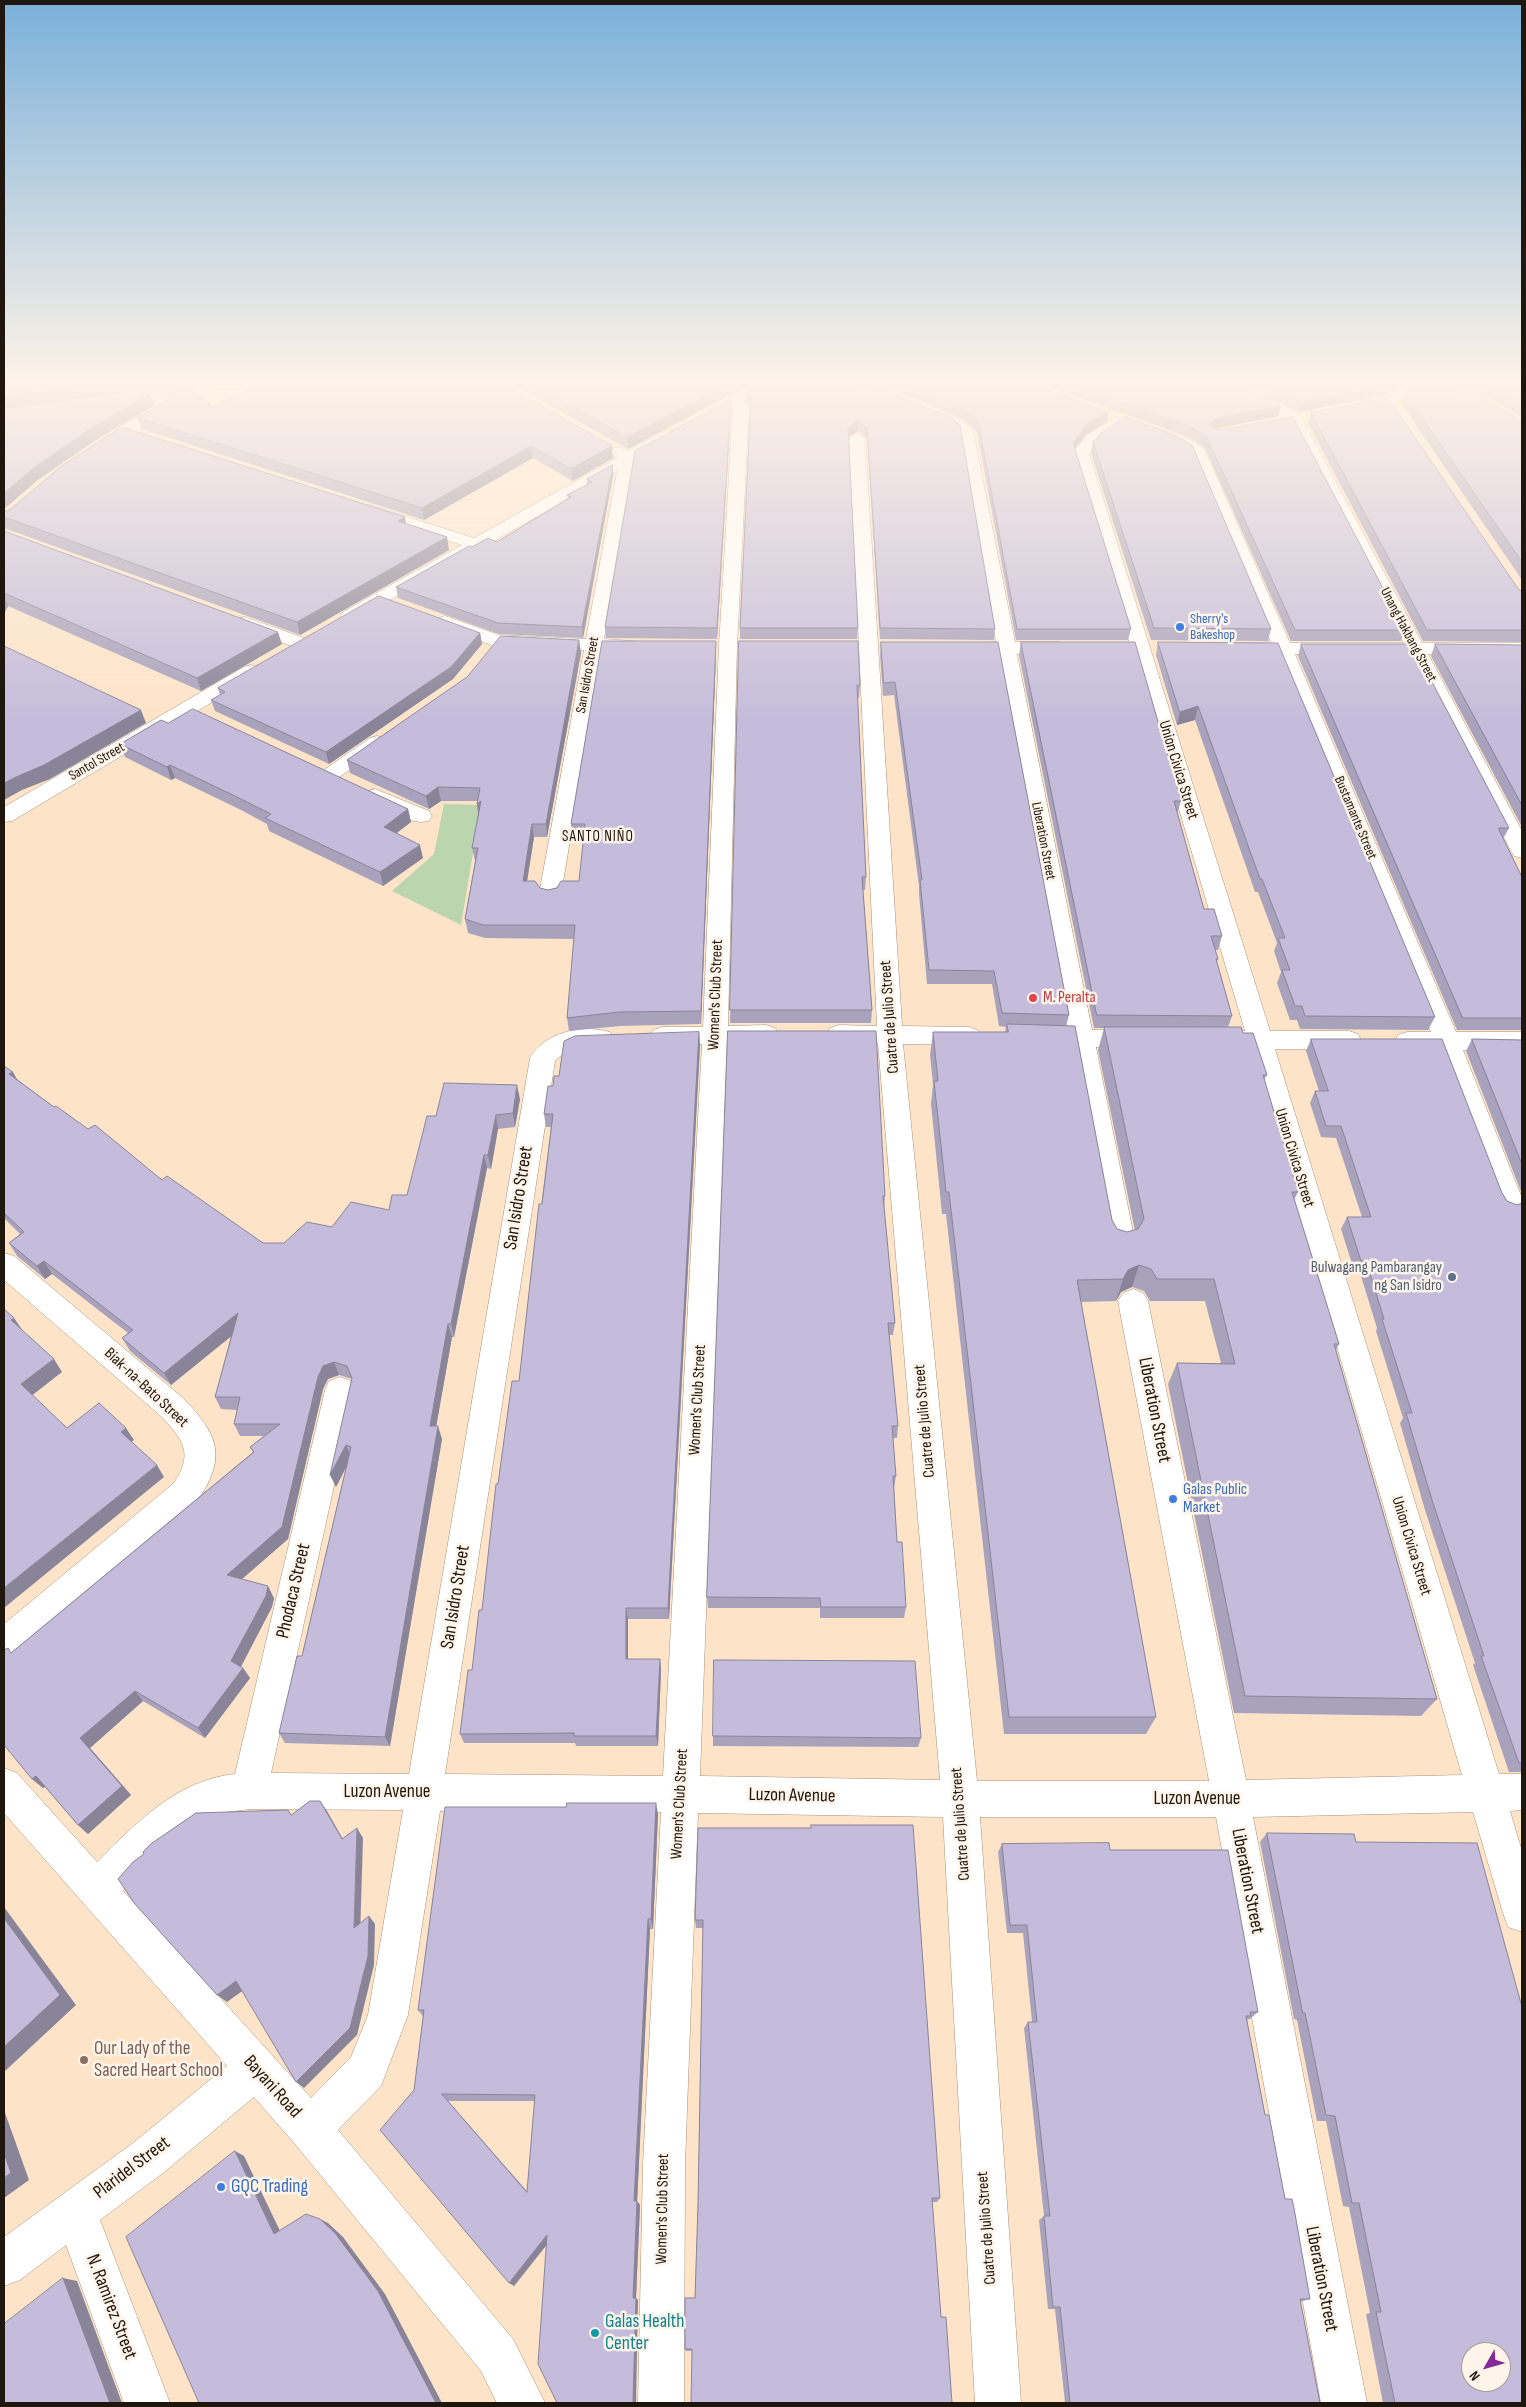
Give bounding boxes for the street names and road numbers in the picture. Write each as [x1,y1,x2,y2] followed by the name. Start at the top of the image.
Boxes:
[1376,585,1440,685] street label: Unang Hakbang Street
[573,635,603,715] street label: San Isidro Street
[1154,718,1202,822] street label: Union Civica Street
[66,739,128,785] street label: Santol Street
[1330,774,1380,862] street label: Bustamante Street
[1027,801,1059,881] street label: Liberation Street
[704,939,728,1051] street label: Women's Club Street
[876,960,904,1074] street label: Cuatre de Julio Street
[1270,1106,1318,1210] street label: Union Civica Street
[500,1144,538,1252] street label: San Isidro Street
[100,1344,192,1432] street label: Biak-na-Bato Street
[686,1344,710,1456] street label: Women's Club Street
[1133,1355,1175,1465] street label: Liberation Street
[910,1364,940,1478] street label: Cuatre de Julio Street
[1387,1494,1435,1598] street label: Union Civica Street
[272,1541,316,1641] street label: Phodaca Street
[437,1543,475,1651] street label: San Isidro Street
[668,1748,692,1860] street label: Women's Club Street
[947,1767,975,1881] street label: Cuatre de Julio Street
[343,1781,431,1803] street label: Luzon Avenue
[748,1784,836,1808] street label: Luzon Avenue
[1153,1788,1241,1810] street label: Luzon Avenue
[1226,1826,1268,1936] street label: Liberation Street
[238,2051,306,2123] street label: Bayani Road
[89,2132,175,2204] street label: Plaridel Street
[652,2153,674,2265] street label: Women's Club Street
[973,2171,1001,2285] street label: Cuatre de Julio Street
[1300,2224,1342,2334] street label: Liberation Street
[81,2251,141,2363] street label: N. Ramirez Street

